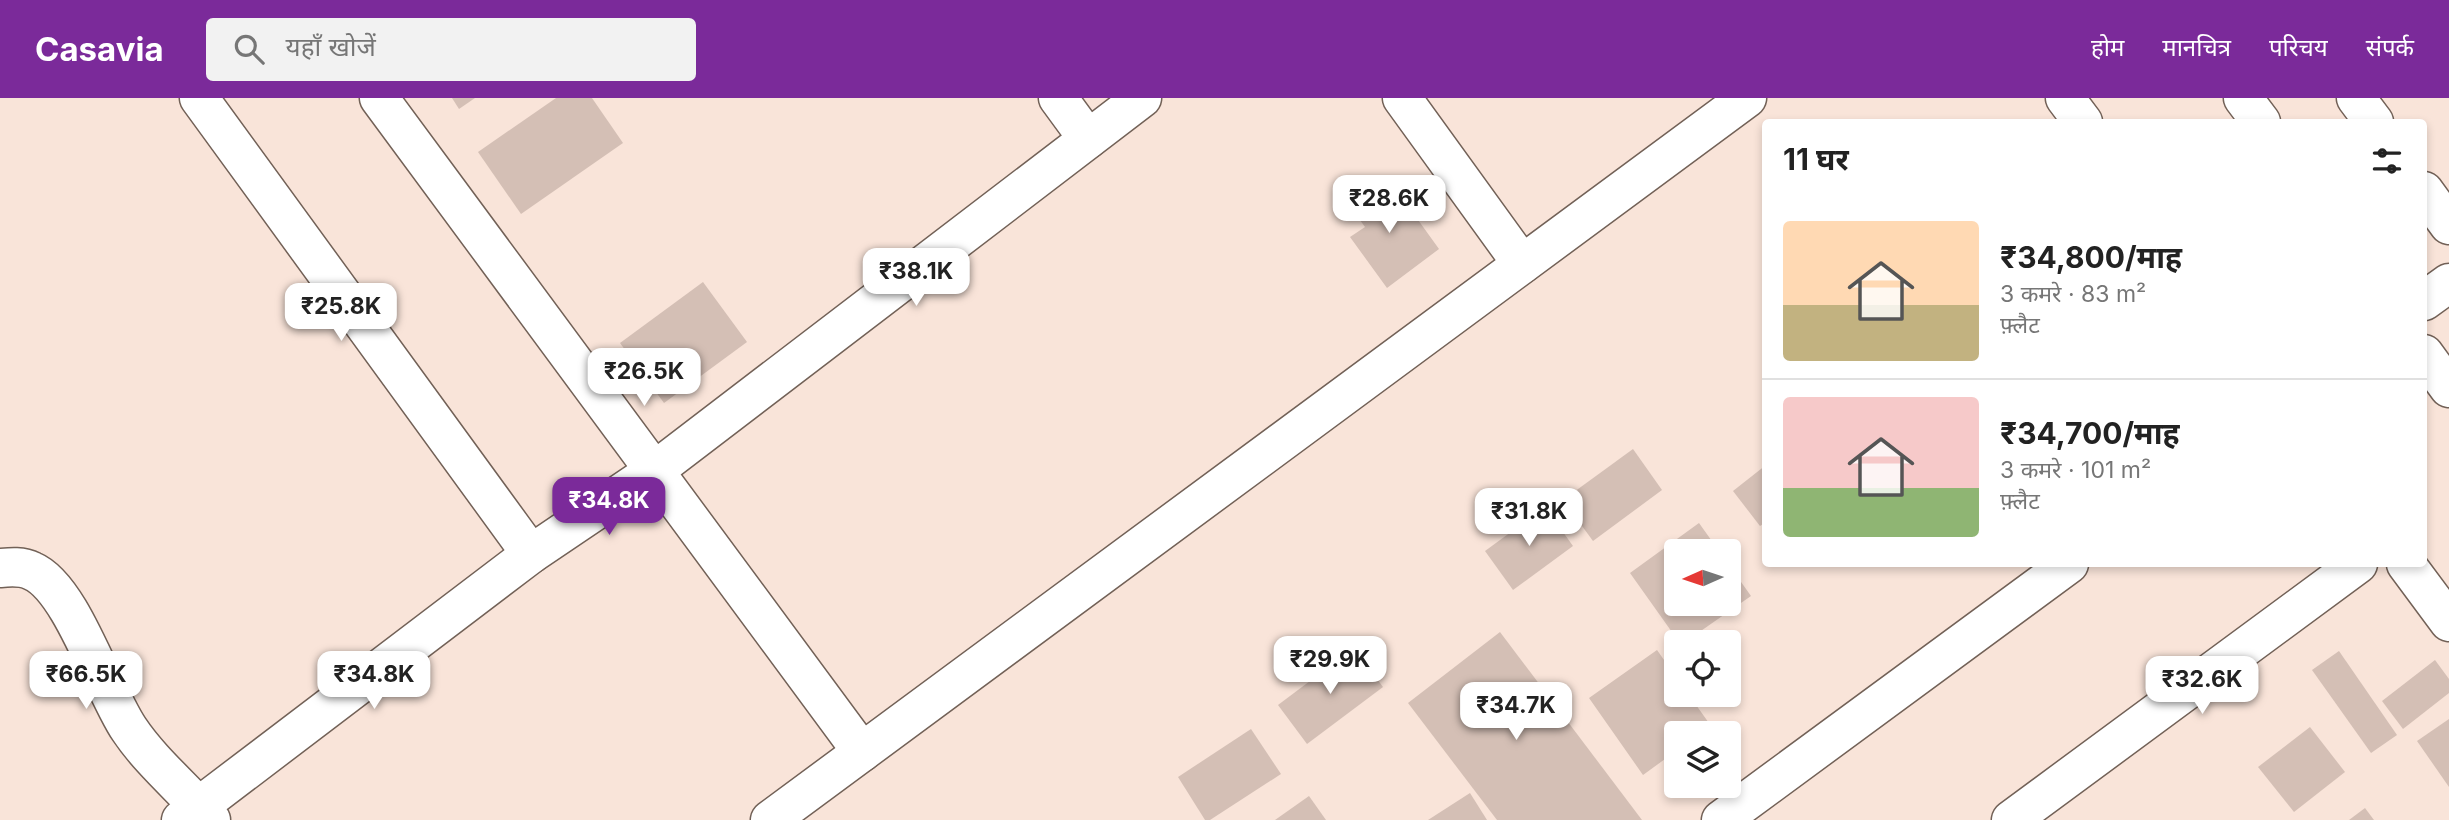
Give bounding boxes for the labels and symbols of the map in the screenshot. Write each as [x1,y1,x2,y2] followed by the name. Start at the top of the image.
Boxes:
[1332,176,1446,235] pin: ₹28.6K
[859,248,973,308] pin: ₹38.1K
[284,284,398,343] pin: ₹25.8K
[587,348,701,408] pin: ₹26.5K
[552,478,666,537] pin: ₹34.8K
[1472,489,1586,548] pin: ₹31.8K
[1664,539,1741,616] north arrow
[1273,636,1387,696] pin: ₹29.9K
[29,652,143,711] pin: ₹66.5K
[317,652,431,711] pin: ₹34.8K
[2145,656,2259,716] pin: ₹32.6K
[1459,682,1573,742] pin: ₹34.7K

